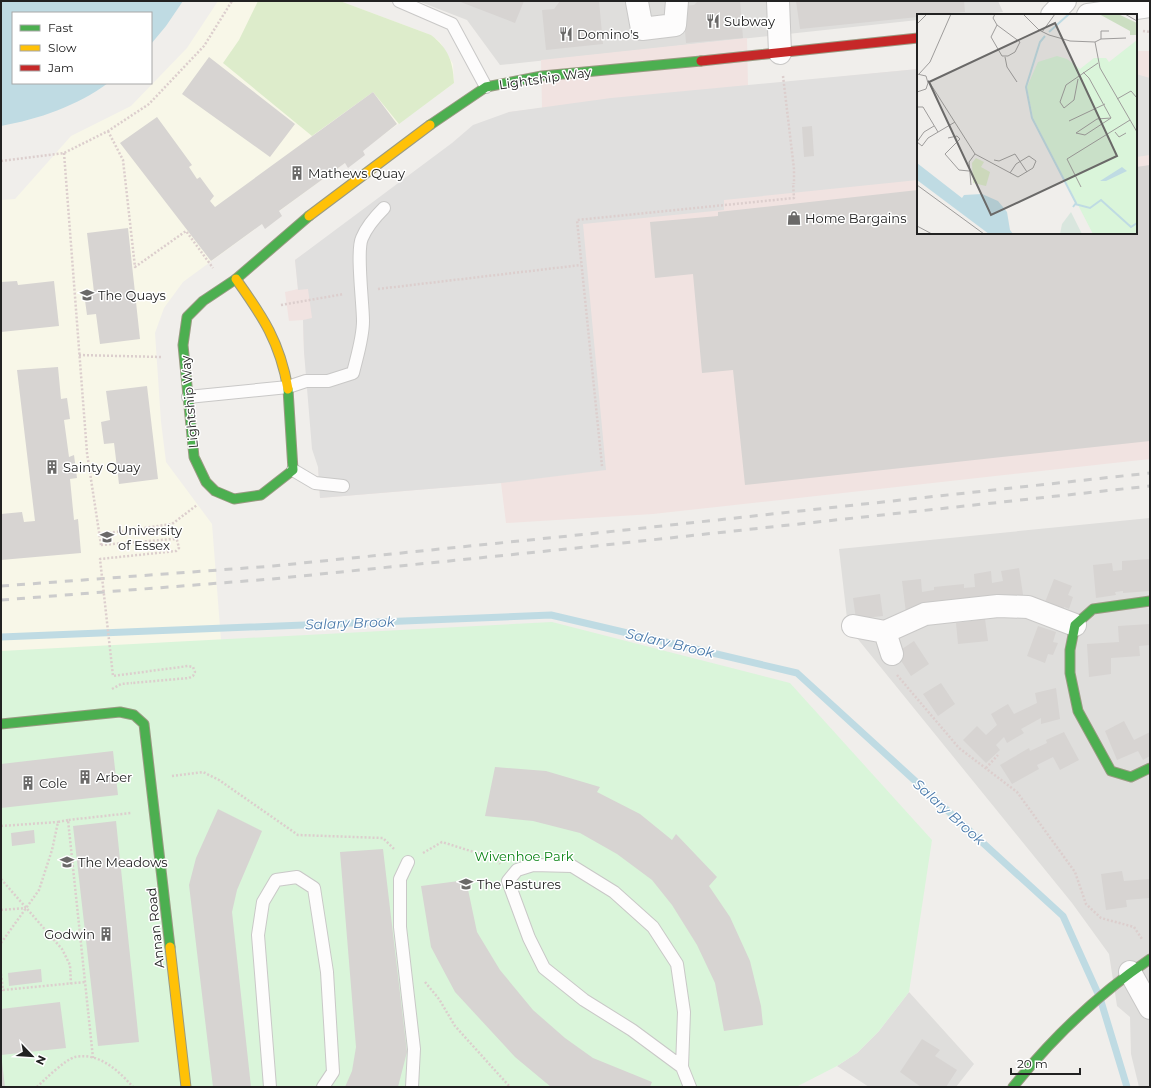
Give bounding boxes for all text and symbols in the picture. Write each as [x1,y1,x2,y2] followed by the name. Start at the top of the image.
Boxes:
[12,12,152,84] legend
[705,13,721,29] restaurant icon: Subway
[724,13,776,29] place label: Subway
[917,14,1137,234] inset map
[48,20,73,35] text: Fast
[558,26,574,42] restaurant icon: Domino's
[577,26,639,42] place label: Domino's
[48,40,77,55] text: Slow
[47,60,74,75] text: Jam
[498,63,593,92] street label: Lightship Way
[289,165,305,181] building icon: Mathews Quay
[308,165,406,181] place label: Mathews Quay
[786,210,802,226] shop icon: Home Bargains
[805,210,907,226] place label: Home Bargains
[79,287,95,303] school or university icon: The Quays
[98,287,166,303] place label: The Quays
[177,354,201,449] street label: Lightship Way
[44,459,60,475] building icon: Sainty Quay
[63,459,141,475] place label: Sainty Quay
[118,522,183,553] place label: University of Essex
[99,529,115,545] school or university icon: University of Essex
[305,612,396,634] water label: Salary Brook
[624,624,717,662] water label: Salary Brook
[77,769,93,785] building icon: Arber
[96,769,132,785] place label: Arber
[20,775,36,791] building icon: Cole
[39,775,68,791] place label: Cole
[910,775,989,849] water label: Salary Brook
[474,848,574,864] park label: Wivenhoe Park
[59,854,75,870] school or university icon: The Meadows
[78,854,168,870] place label: The Meadows
[458,876,474,892] school or university icon: The Pastures
[477,876,561,892] place label: The Pastures
[143,887,167,969] street label: Annan Road
[44,926,95,942] place label: Godwin
[98,926,114,942] building icon: Godwin
[12,1036,52,1076] north arrow
[1011,1050,1080,1076] scale bar
[33,1053,49,1067] text: N
[1017,1056,1048,1071] text: 20 m

